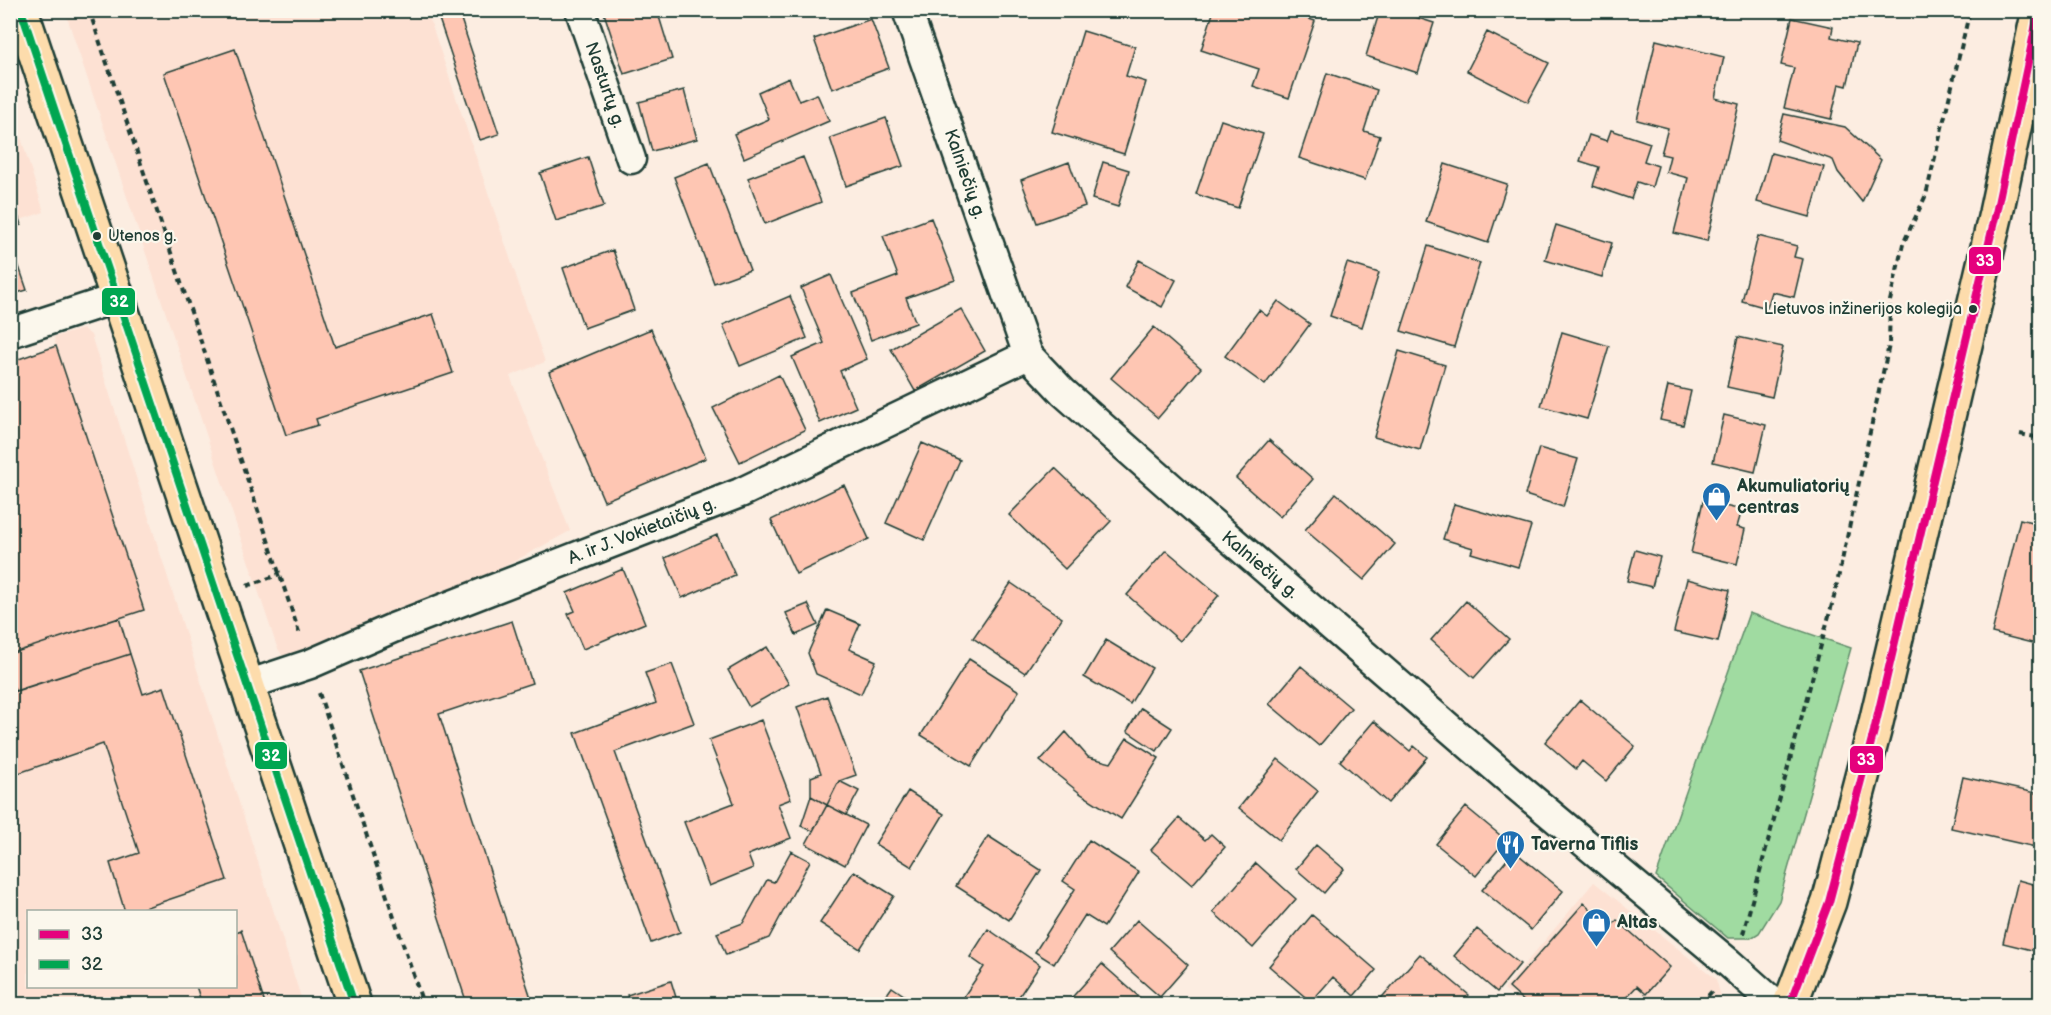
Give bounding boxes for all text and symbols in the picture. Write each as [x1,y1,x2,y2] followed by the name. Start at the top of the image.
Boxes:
[581,39,629,131] street label: Nasturtų g.
[940,126,990,222] street label: Kalniečių g.
[108,227,176,246] place label: Utenos g.
[91,230,103,242] marker: Utenos g.
[1968,246,2002,275] line badge: 33
[1976,252,1994,271] text: 33
[101,287,136,316] line badge: 32
[110,293,129,312] text: 32
[1764,300,1962,319] place label: Lietuvos inžinerijos kolegija
[1967,303,1979,315] marker: Lietuvos inžinerijos kolegija
[1736,476,1850,518] place label: Akumuliatorių centras
[1700,480,1732,522] shop icon: Akumuliatorių centras
[565,493,719,569] street label: A. ir J. Vokietaičių g.
[1217,527,1303,603] street label: Kalniečių g.
[254,741,288,770] line badge: 32
[1849,745,1884,774] line badge: 33
[262,747,281,766] text: 32
[1857,751,1875,770] text: 33
[1494,828,1526,870] restaurant icon: Taverna Tiflis
[1531,834,1639,855] place label: Taverna Tiflis
[1580,906,1612,948] shop icon: Altas
[27,910,237,988] legend
[1616,912,1658,933] place label: Altas
[81,924,103,945] text: 33
[81,954,103,975] text: 32

